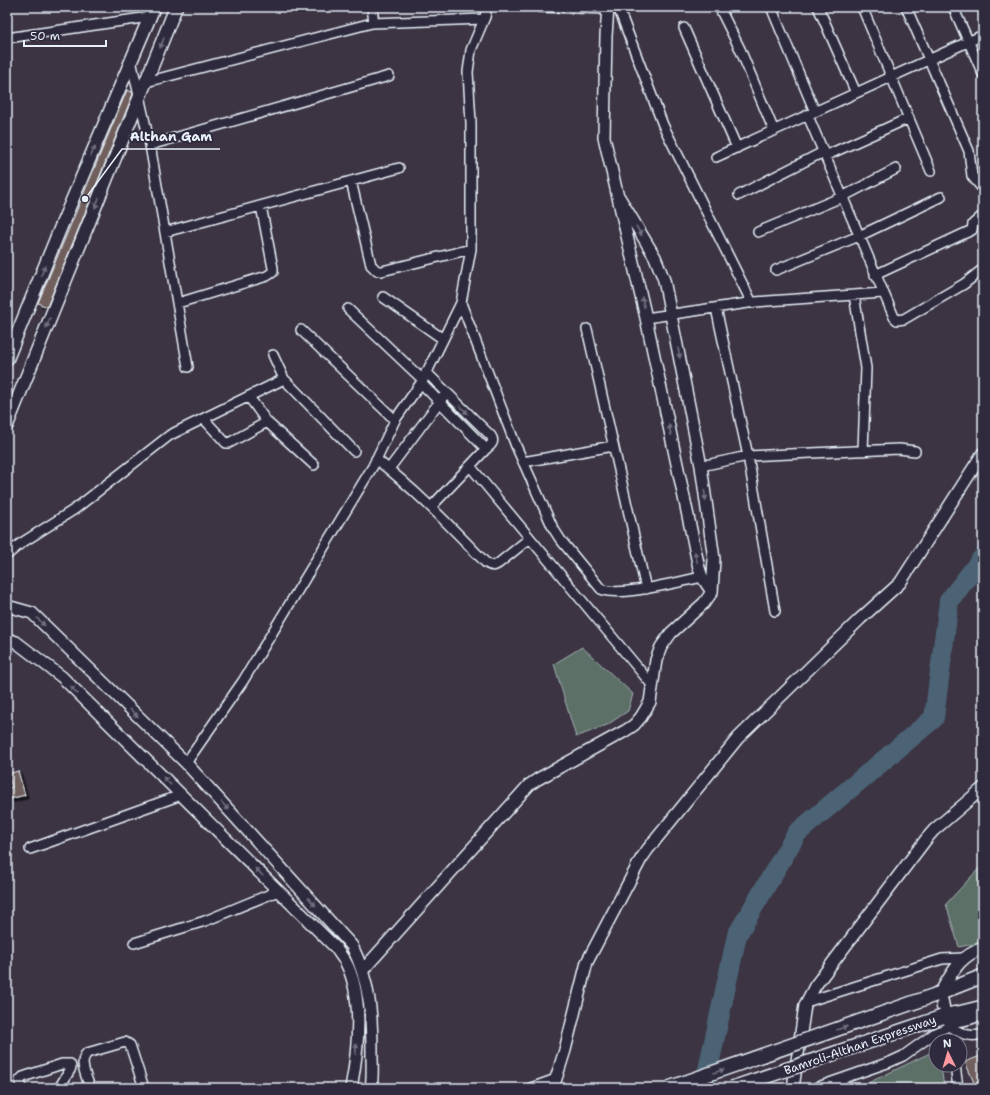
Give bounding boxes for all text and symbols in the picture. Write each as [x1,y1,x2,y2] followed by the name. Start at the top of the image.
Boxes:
[24,22,106,48] scale bar
[30,28,60,44] text: 50 m
[158,38,164,50] one-way arrow
[122,124,220,149] callout: Althan Gam
[130,128,212,145] text: Althan Gam
[90,145,96,157] one-way arrow
[94,197,100,208] one-way arrow
[635,225,642,237] one-way arrow
[40,265,46,277] one-way arrow
[640,296,646,308] one-way arrow
[45,318,51,330] one-way arrow
[676,347,682,359] one-way arrow
[459,405,469,414] one-way arrow
[667,423,673,436] one-way arrow
[702,489,708,501] one-way arrow
[693,551,699,563] one-way arrow
[36,617,46,627] one-way arrow
[69,685,79,694] one-way arrow
[129,708,139,717] one-way arrow
[162,776,172,786] one-way arrow
[220,801,230,811] one-way arrow
[254,867,264,877] one-way arrow
[308,897,317,907] one-way arrow
[782,1011,938,1079] street label: Bamroli-Althan Expressway
[836,1025,848,1031] one-way arrow
[928,1033,968,1073] north arrow
[942,1036,952,1051] text: N
[353,1043,360,1055] one-way arrow
[713,1067,725,1073] one-way arrow

